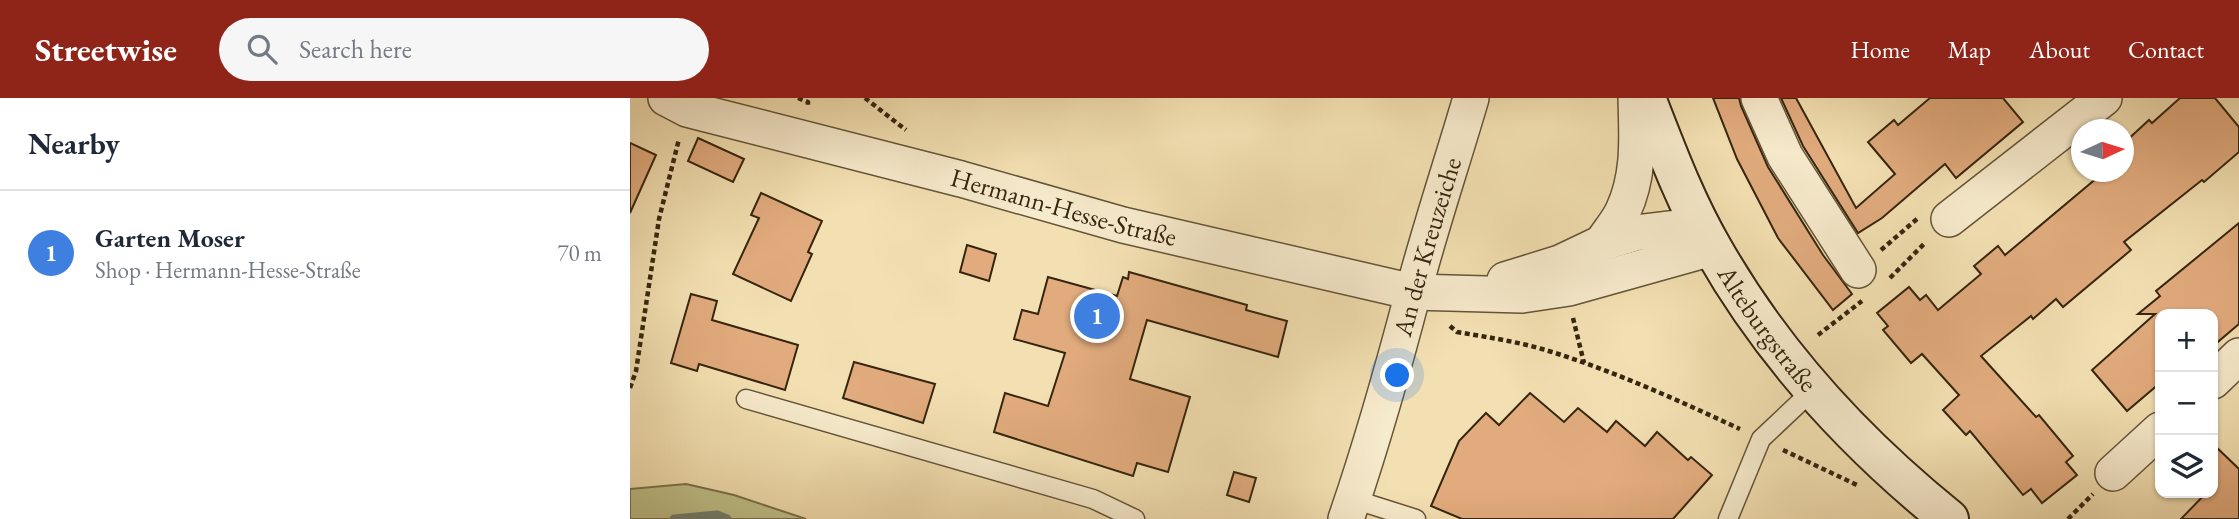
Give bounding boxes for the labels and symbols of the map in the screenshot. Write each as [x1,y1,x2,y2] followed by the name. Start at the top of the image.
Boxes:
[2071,119,2134,182] north arrow
[1385,153,1469,341] street label: An der Kreuzeiche
[947,160,1180,254] street label: Hermann-Hesse-Straße
[1709,258,1825,399] street label: Alteburgstraße
[1074,290,1120,342] pin: 1
[1380,358,1414,392] your location

